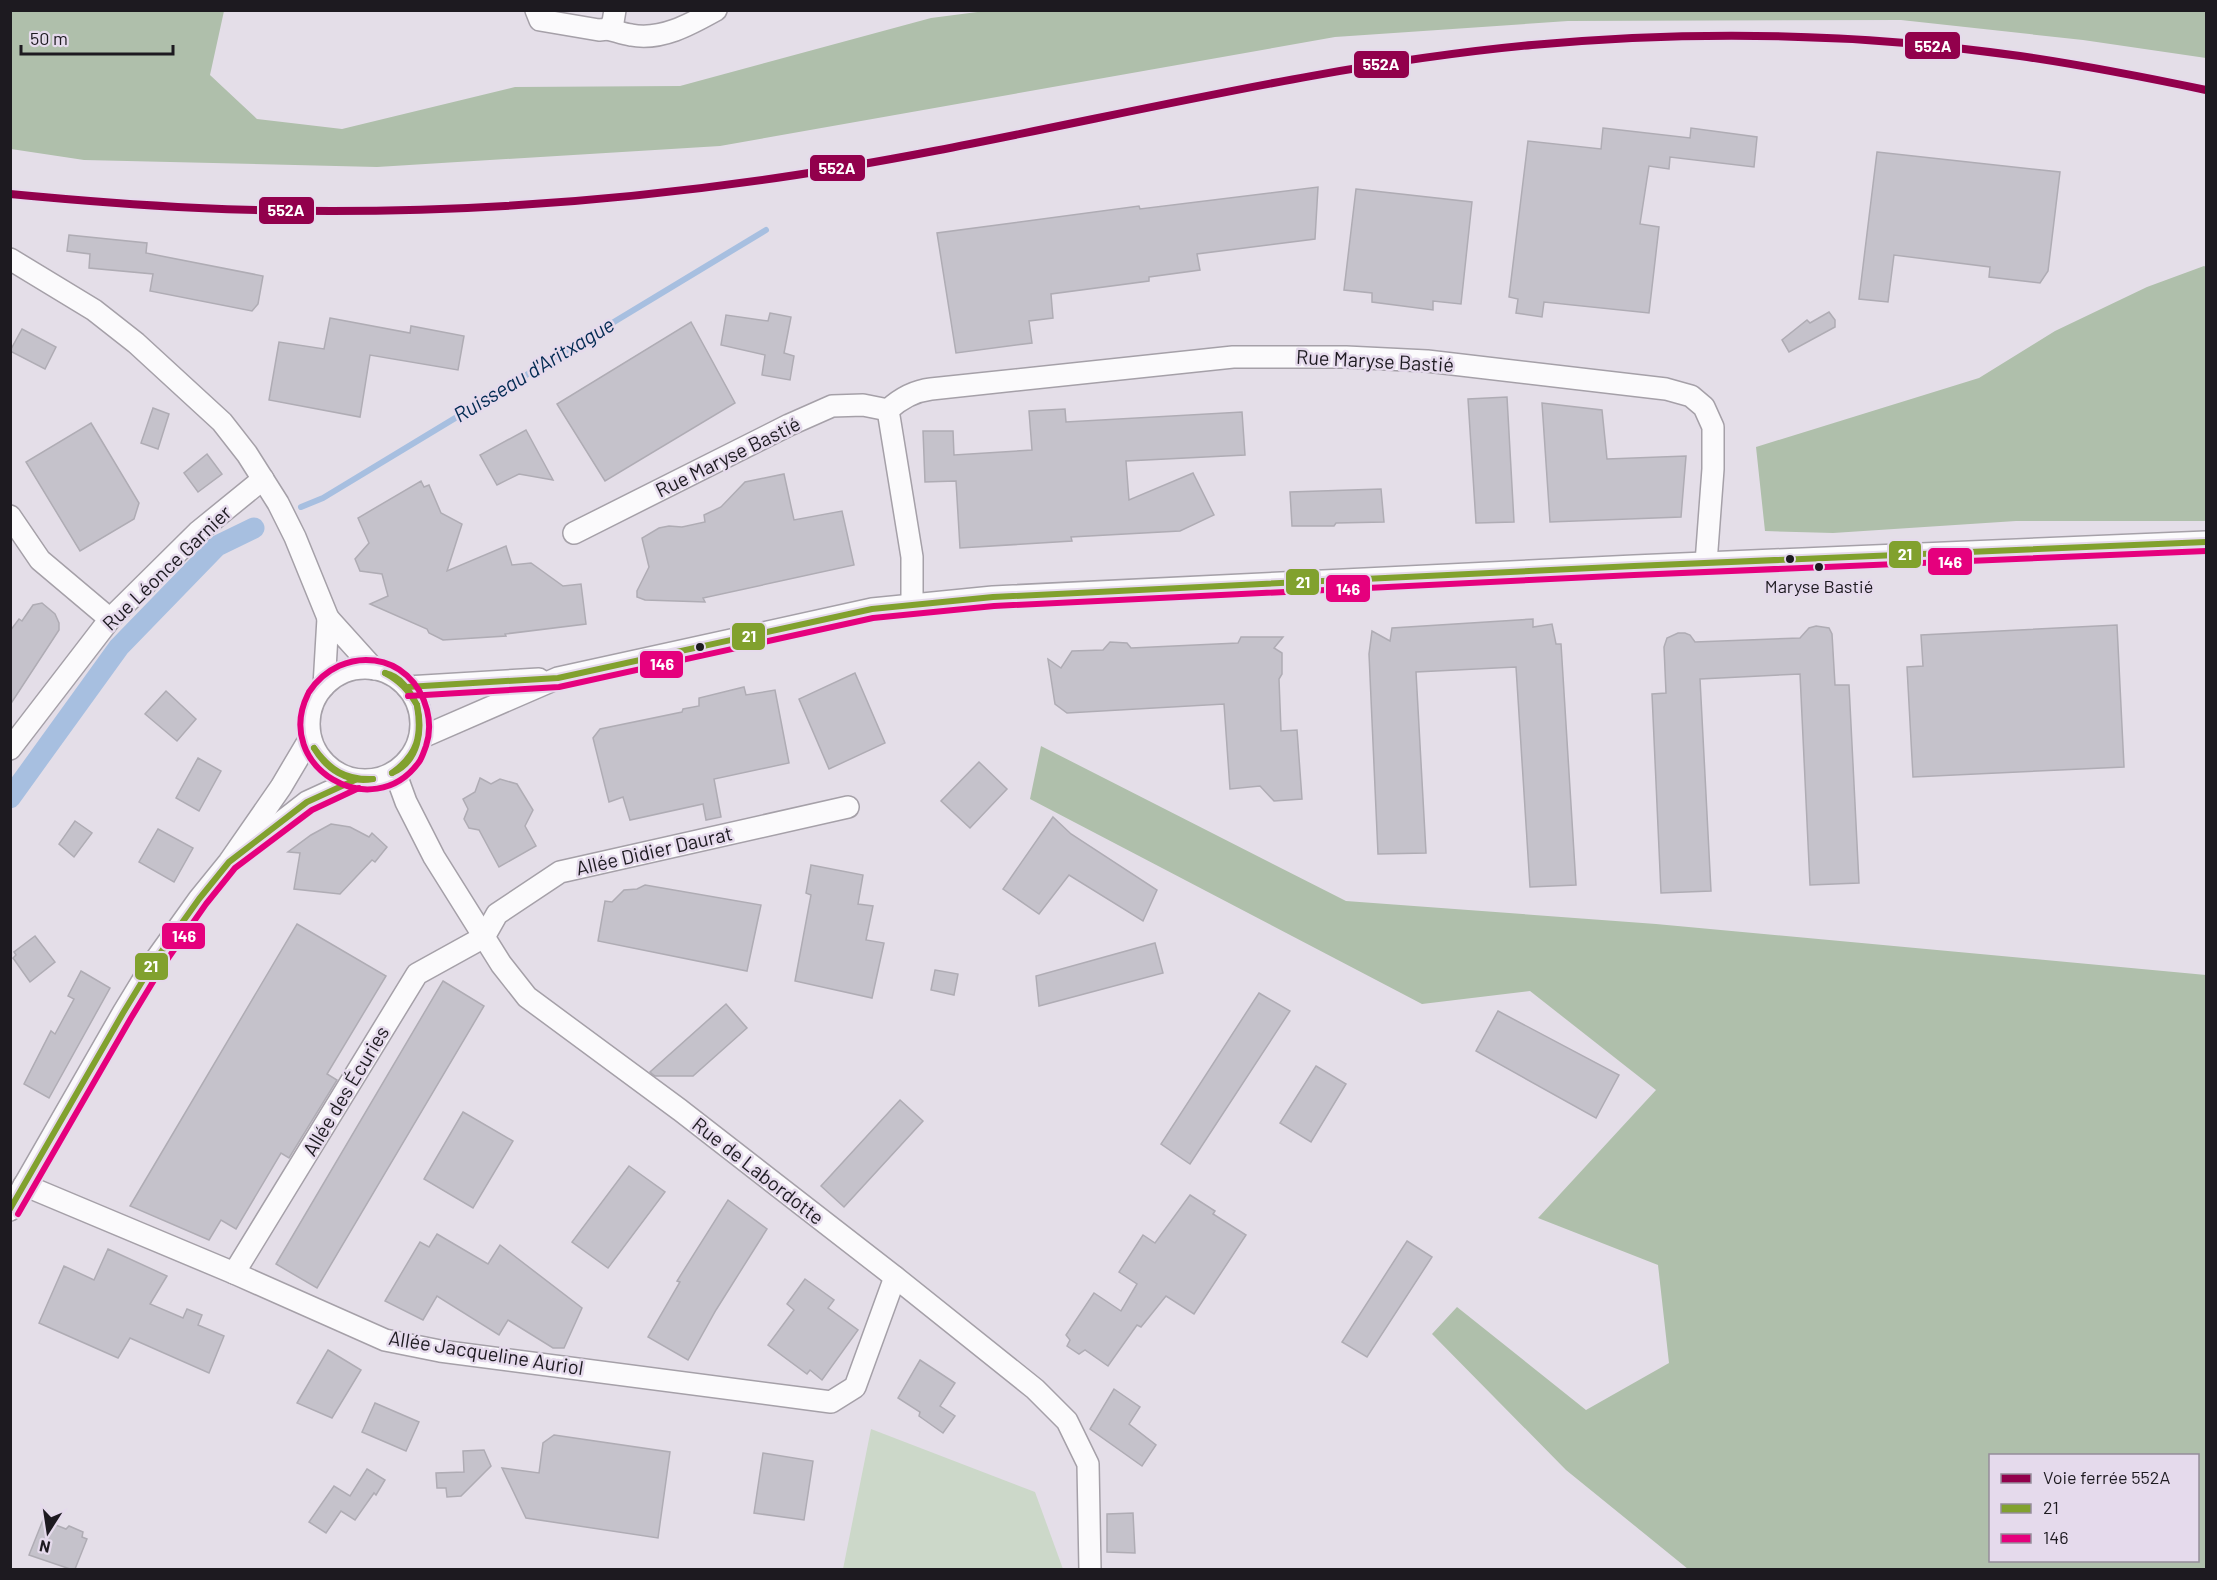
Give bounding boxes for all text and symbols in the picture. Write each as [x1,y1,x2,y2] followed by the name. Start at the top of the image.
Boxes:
[21,18,172,56] scale bar
[30,27,68,49] text: 50 m
[1904,31,1961,60] line badge: 552A
[1915,36,1952,55] text: 552A
[1353,50,1410,79] line badge: 552A
[1363,54,1400,73] text: 552A
[809,154,866,182] line badge: 552A
[819,158,856,177] text: 552A
[258,196,315,225] line badge: 552A
[268,200,305,219] text: 552A
[448,311,618,427] water label: Ruisseau d'Aritxague
[1295,344,1455,376] street label: Rue Maryse Bastié
[651,411,804,502] street label: Rue Maryse Bastié
[97,500,236,635] street label: Rue Léonce Garnier
[1888,540,1922,569] line badge: 21
[1898,544,1912,563] text: 21
[1927,547,1973,576] line badge: 146
[1938,552,1962,571] text: 146
[1784,553,1796,565] unlabelled marker
[1813,561,1825,573] marker: Maryse Bastié
[1285,568,1320,596] line badge: 21
[1296,572,1310,591] text: 21
[1325,574,1371,603] line badge: 146
[1765,575,1873,597] place label: Maryse Bastié
[1336,579,1360,598] text: 146
[731,622,766,651] line badge: 21
[742,626,756,645] text: 21
[694,641,706,653] unlabelled marker
[639,650,684,679] line badge: 146
[650,654,674,673] text: 146
[573,820,734,880] street label: Allée Didier Daurat
[161,922,206,950] line badge: 146
[172,926,196,945] text: 146
[134,952,169,981] line badge: 21
[144,956,158,975] text: 21
[297,1021,393,1160] street label: Allée des Écuries
[688,1111,829,1229] street label: Rue de Labordotte
[387,1325,585,1379] street label: Allée Jacqueline Auriol
[1989,1454,2199,1562] legend
[2043,1466,2170,1488] text: Voie ferrée 552A
[2043,1496,2059,1518] text: 21
[18,1502,78,1562] north arrow
[2043,1526,2069,1548] text: 146
[38,1537,52,1558] text: N

